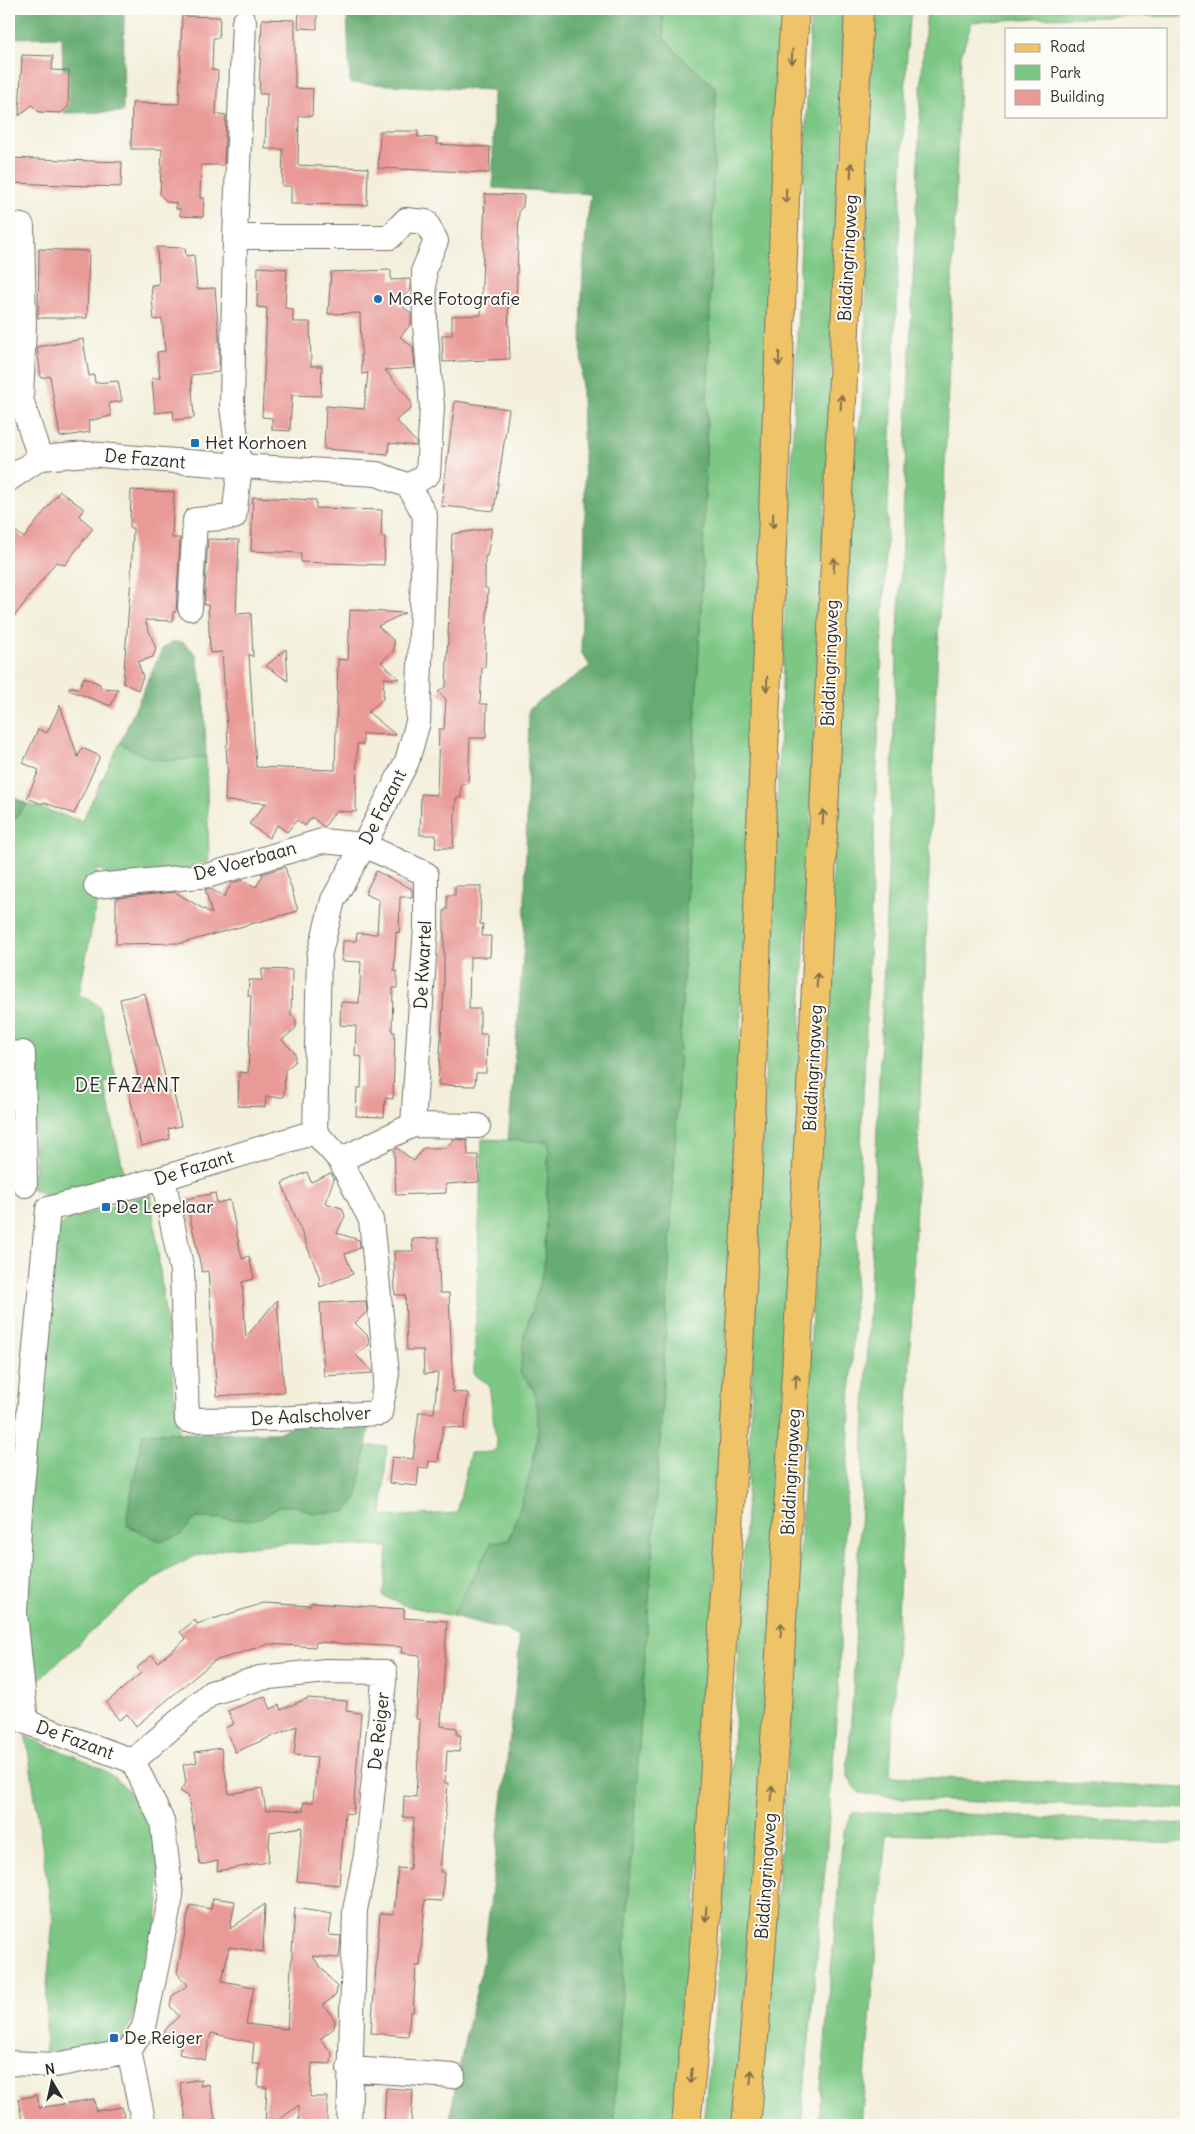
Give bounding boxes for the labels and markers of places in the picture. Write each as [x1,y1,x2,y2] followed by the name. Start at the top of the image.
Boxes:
[388,287,520,310] place label: MoRe Fotografie
[372,293,384,305] marker: MoRe Fotografie
[205,431,307,454] place label: Het Korhoen
[189,437,201,449] marker: Het Korhoen
[116,1195,214,1218] place label: De Lepelaar
[100,1201,112,1213] marker: De Lepelaar
[124,2026,203,2049] place label: De Reiger
[108,2032,120,2044] marker: De Reiger

